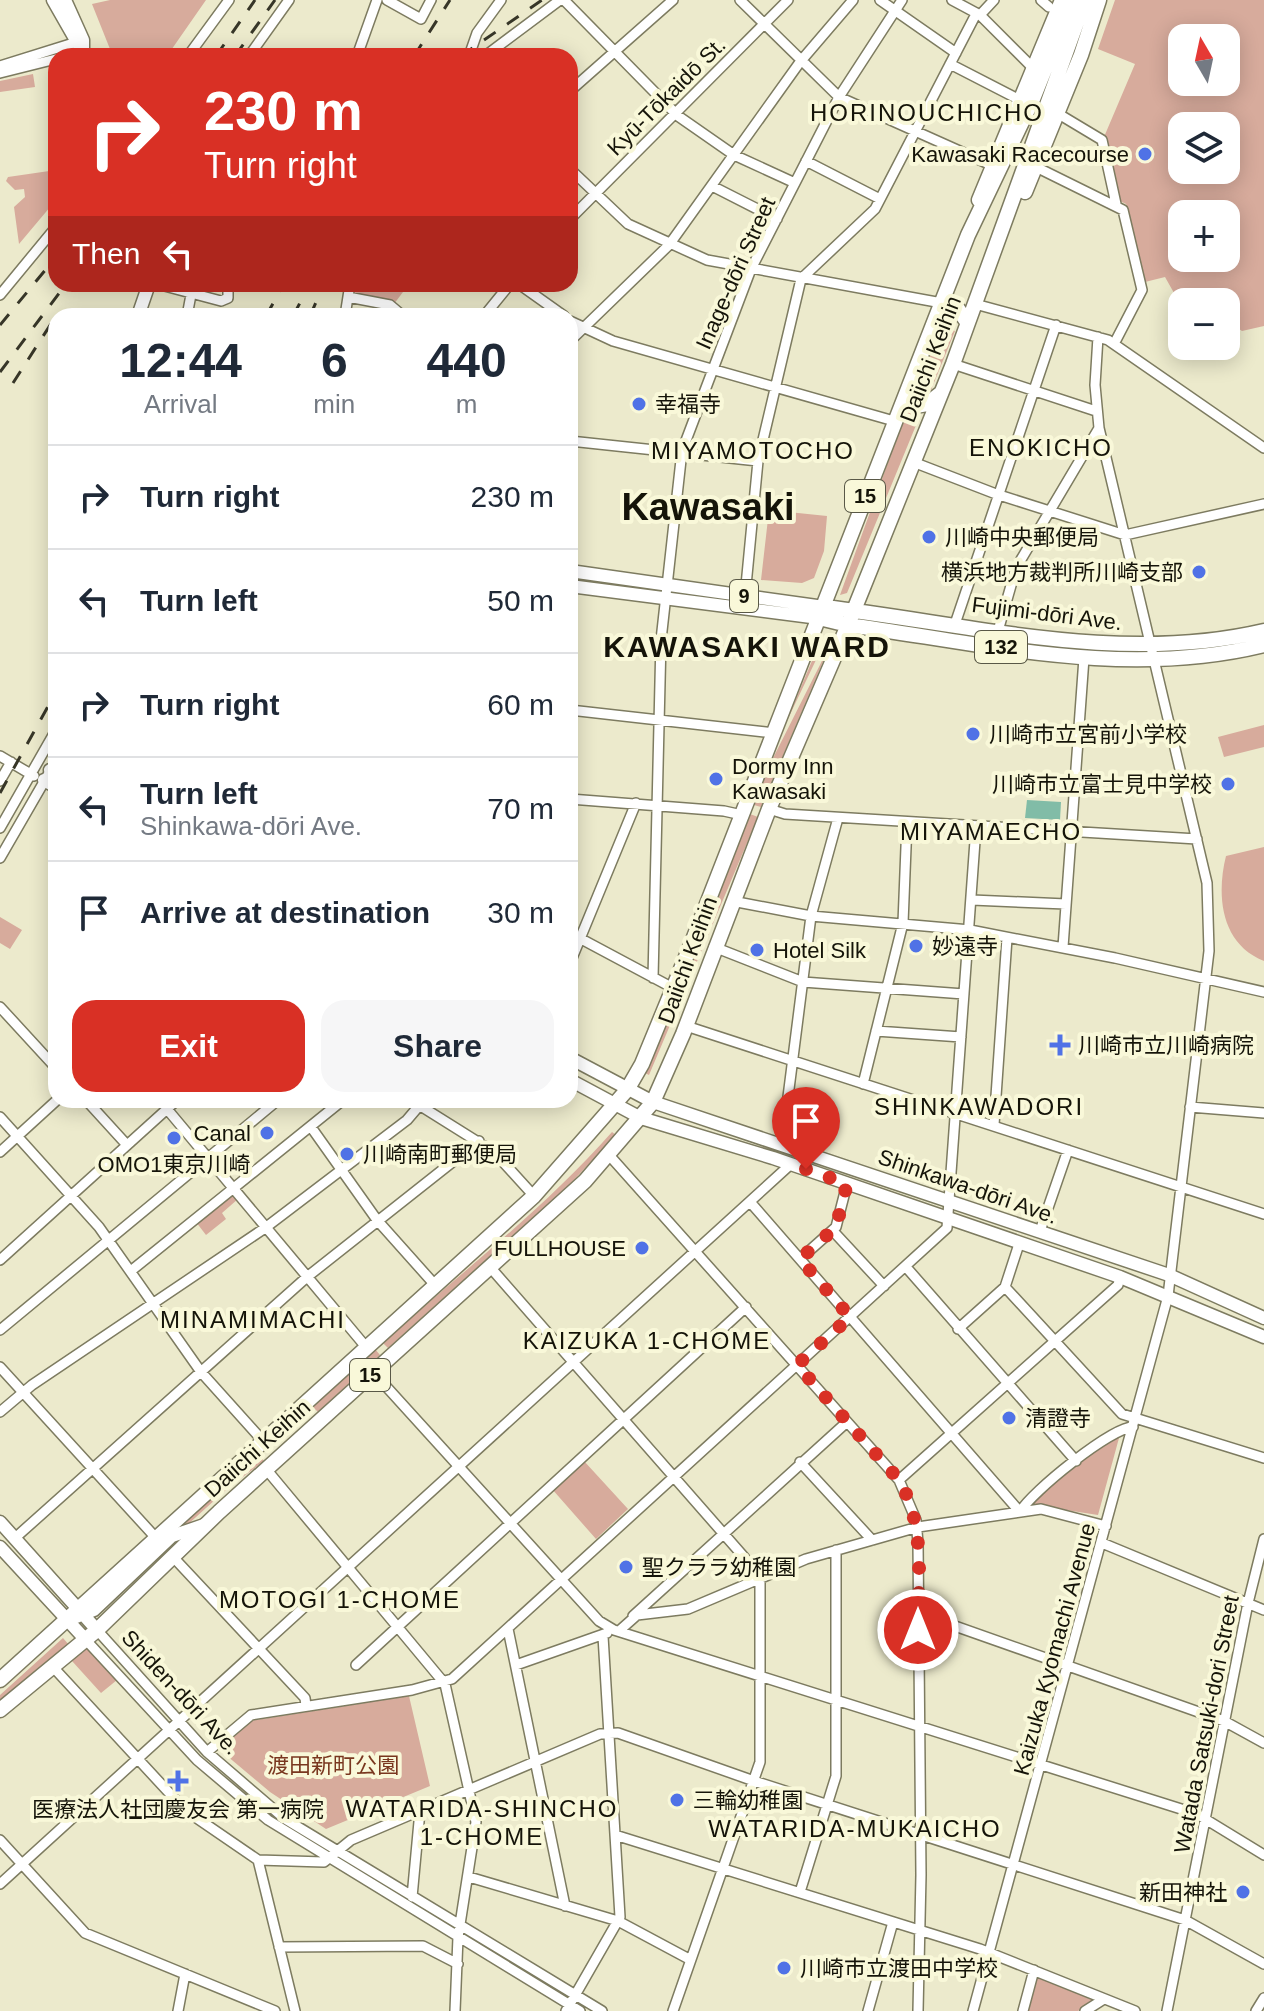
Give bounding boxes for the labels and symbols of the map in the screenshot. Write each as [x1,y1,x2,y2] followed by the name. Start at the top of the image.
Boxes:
[1168,24,1240,96] north arrow
[602,32,731,161] street label: Kyū-Tōkaidō St.
[810,99,1044,126] district label: HORINOUCHICHO
[911,142,1129,167] place label: Kawasaki Racecourse
[1136,145,1154,163] marker: Kawasaki Racecourse
[691,193,780,353] street label: Inage-dōri Street
[895,292,966,426] street label: Daiichi Keihin
[655,392,721,417] place label: 幸福寺
[630,395,648,413] marker: 幸福寺
[969,434,1113,461] district label: ENOKICHO
[651,437,855,464] district label: MIYAMOTOCHO
[845,480,885,512] road number: 15
[621,486,795,528] district label: Kawasaki
[945,525,1099,550] place label: 川崎中央郵便局
[920,528,938,546] marker: 川崎中央郵便局
[941,560,1183,585] place label: 横浜地方裁判所川崎支部
[1190,563,1208,581] marker: 横浜地方裁判所川崎支部
[730,580,758,612] road number: 9
[970,592,1124,635] street label: Fujimi-dōri Ave.
[603,630,891,663] district label: KAWASAKI WARD
[975,631,1027,663] road number: 132
[989,722,1187,747] place label: 川崎市立宮前小学校
[964,725,982,743] marker: 川崎市立宮前小学校
[732,754,833,804] place label: Dormy Inn Kawasaki
[707,770,725,788] marker: Dormy Inn Kawasaki
[992,772,1212,797] place label: 川崎市立富士見中学校
[1219,775,1237,793] marker: 川崎市立富士見中学校
[900,818,1082,845] district label: MIYAMAECHO
[653,893,722,1027] street label: Daiichi Keihin
[932,934,998,959] place label: 妙遠寺
[907,937,925,955] marker: 妙遠寺
[773,938,867,963] place label: Hotel Silk
[748,941,766,959] marker: Hotel Silk
[1078,1033,1254,1058] place label: 川崎市立川崎病院
[1049,1034,1071,1056] marker: 川崎市立川崎病院
[772,1087,840,1169] pin
[874,1093,1084,1120] district label: SHINKAWADORI
[194,1121,251,1146] place label: Canal
[258,1124,276,1142] marker: Canal
[165,1129,183,1147] marker: OMO1東京川崎
[363,1142,517,1167] place label: 川崎南町郵便局
[875,1144,1061,1229] street label: Shinkawa-dōri Ave.
[338,1145,356,1163] marker: 川崎南町郵便局
[98,1152,250,1177] place label: OMO1東京川崎
[494,1236,626,1261] place label: FULLHOUSE
[633,1239,651,1257] marker: FULLHOUSE
[160,1306,346,1333] district label: MINAMIMACHI
[523,1327,771,1354] district label: KAIZUKA 1-CHOME
[350,1359,390,1391] road number: 15
[199,1394,315,1502] street label: Daiichi Keihin
[1025,1406,1091,1431] place label: 清證寺
[1000,1409,1018,1427] marker: 清證寺
[1009,1520,1100,1778] street label: Kaizuka Kyomachi Avenue
[642,1555,796,1580] place label: 聖クララ幼稚園
[617,1558,635,1576] marker: 聖クララ幼稚園
[219,1586,461,1613] district label: MOTOGI 1-CHOME
[876,1588,960,1672] position arrow
[1169,1593,1244,1855] street label: Watada Satsuki-dori Street
[117,1625,245,1760] street label: Shiden-dōri Ave.
[267,1753,399,1778] park label: 渡田新町公園
[167,1770,189,1792] marker: 医療法人社団慶友会 第一病院
[693,1788,803,1813] place label: 三輪幼稚園
[668,1791,686,1809] marker: 三輪幼稚園
[346,1795,618,1850] district label: WATARIDA-SHINCHO 1-CHOME
[32,1797,324,1822] place label: 医療法人社団慶友会 第一病院
[708,1815,1002,1842] district label: WATARIDA-MUKAICHO
[1139,1880,1227,1905] place label: 新田神社
[1234,1883,1252,1901] marker: 新田神社
[800,1956,998,1981] place label: 川崎市立渡田中学校
[775,1959,793,1977] marker: 川崎市立渡田中学校

